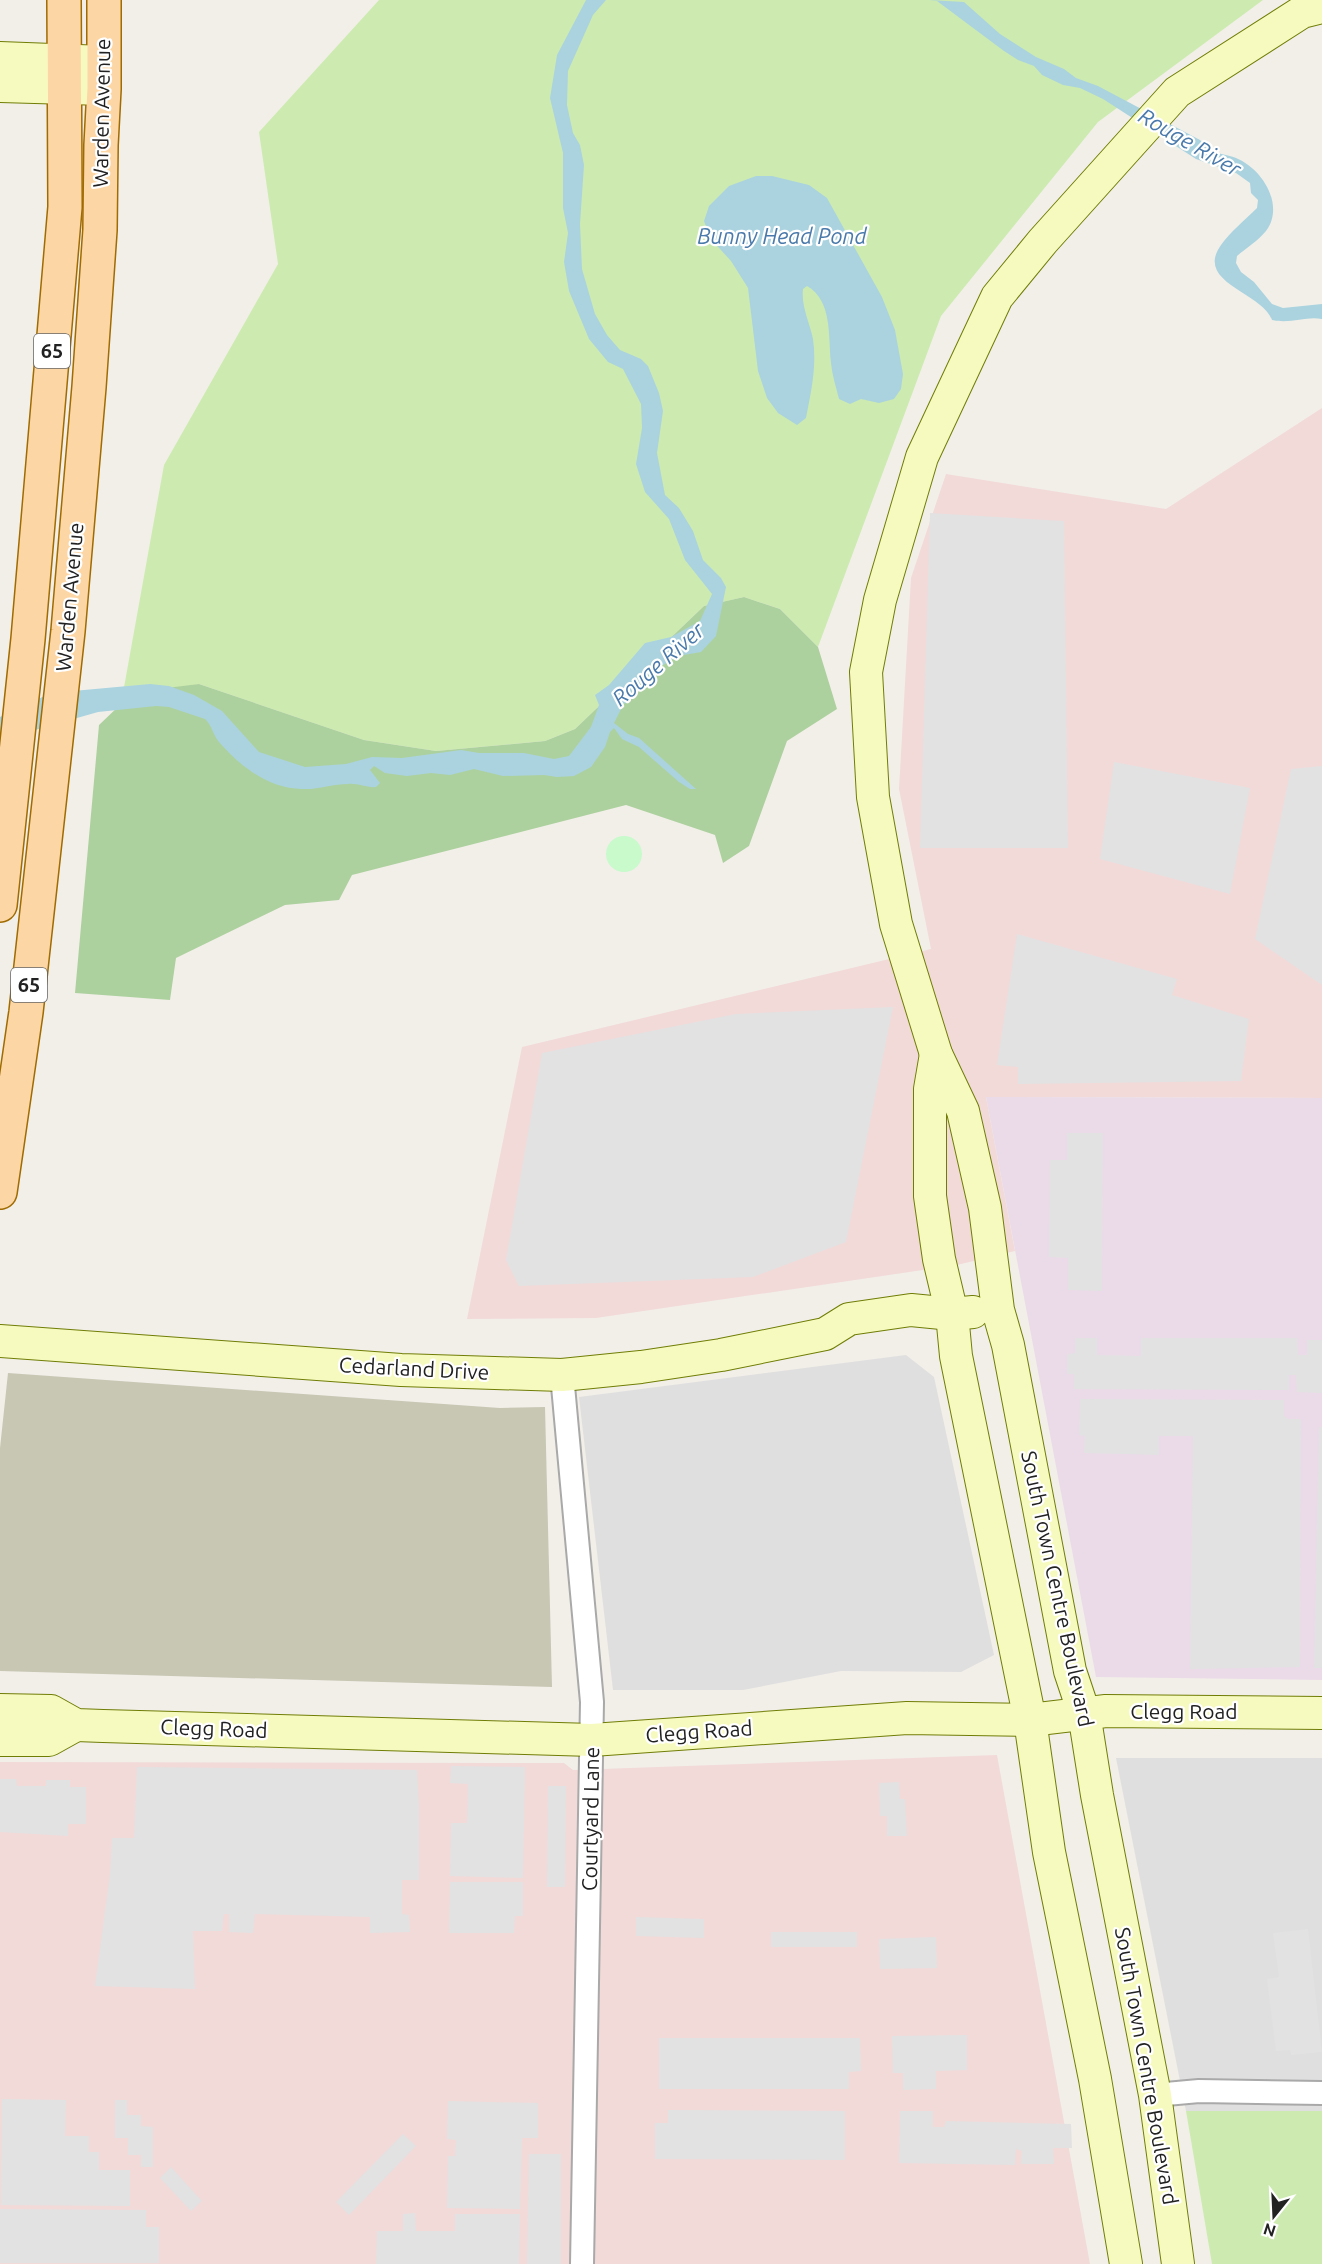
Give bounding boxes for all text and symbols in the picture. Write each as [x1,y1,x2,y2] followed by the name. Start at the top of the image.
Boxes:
[88,38,114,188] street label: Warden Avenue
[1135,102,1246,181] water label: Rouge River
[697,223,868,248] water label: Bunny Head Pond
[34,334,70,368] road number: 65
[51,522,87,672] street label: Warden Avenue
[607,616,709,710] water label: Rouge River
[11,968,47,1002] road number: 65
[338,1352,490,1384] street label: Cedarland Drive
[1017,1449,1099,1729] street label: South Town Centre Boulevard
[1130,1699,1238,1723] street label: Clegg Road
[160,1714,268,1742] street label: Clegg Road
[645,1715,753,1747] street label: Clegg Road
[577,1747,603,1891] street label: Courtyard Lane
[1111,1925,1183,2206] street label: South Town Centre Boulevard
[1244,2186,1304,2246] north arrow
[1261,2220,1278,2241] text: N

